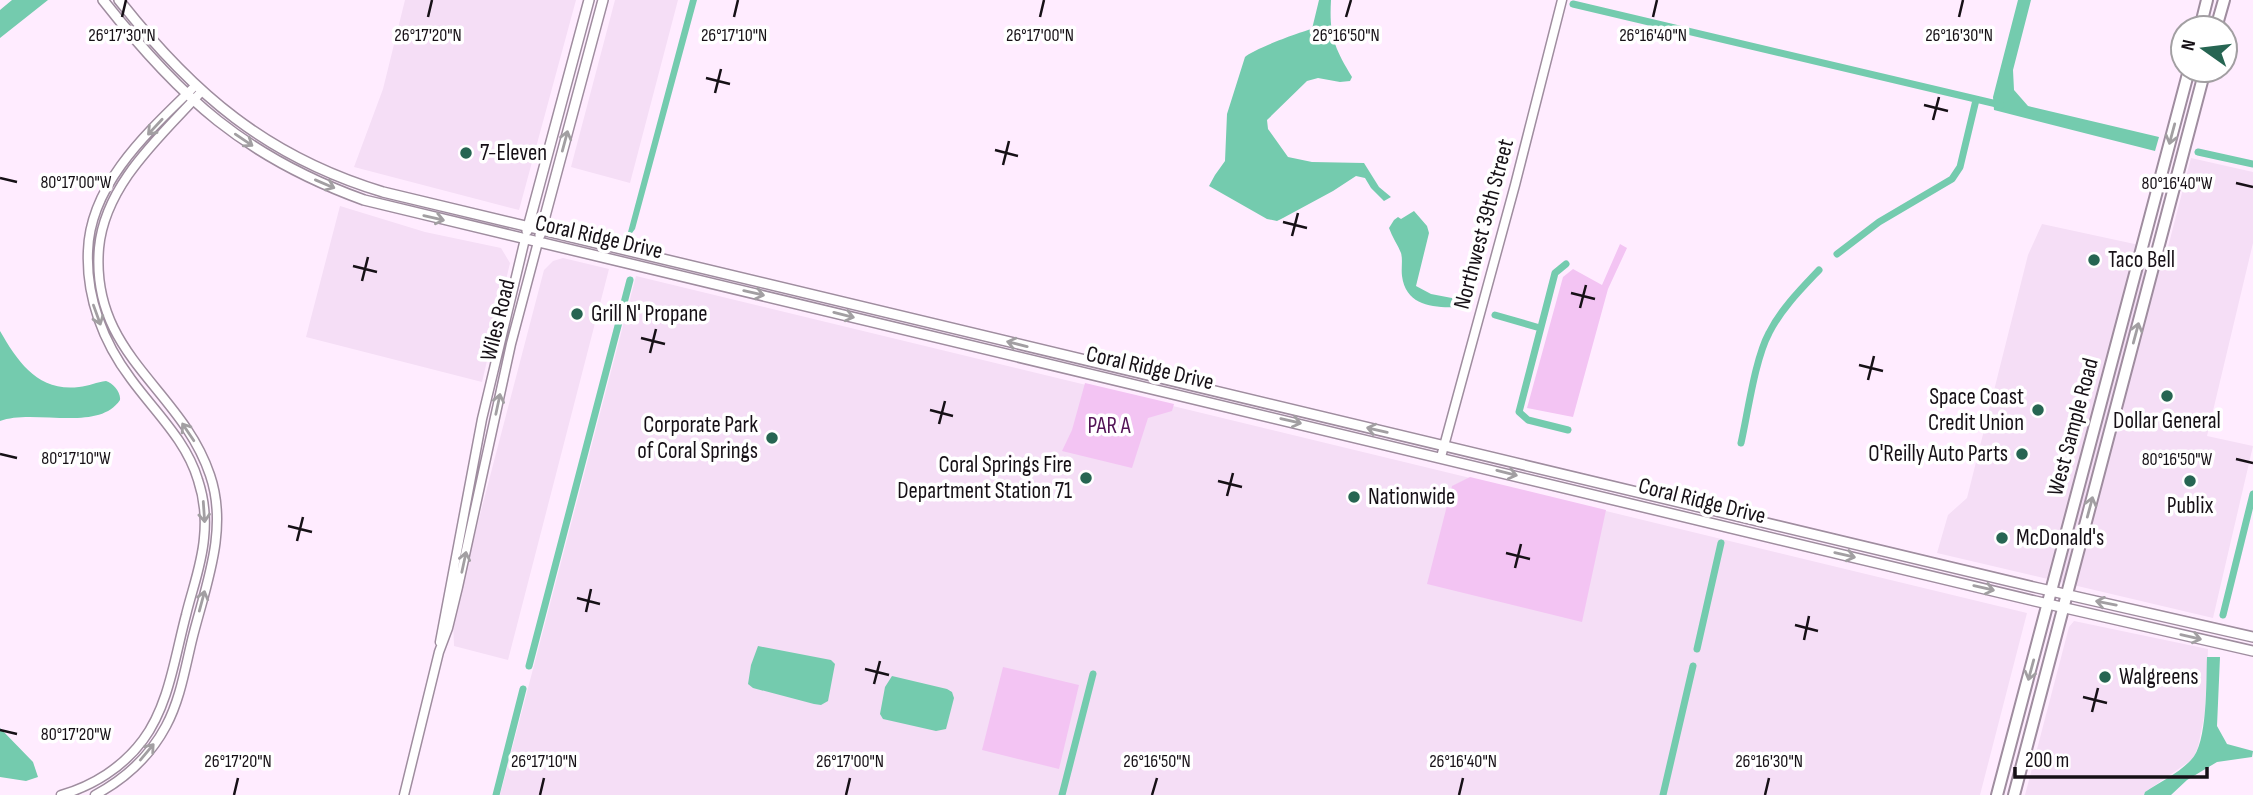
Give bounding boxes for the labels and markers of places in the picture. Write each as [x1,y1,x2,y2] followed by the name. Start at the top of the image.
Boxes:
[480,139,547,167] place label: 7-Eleven
[458,145,474,161] marker: 7-Eleven
[2108,246,2175,274] place label: Taco Bell
[2086,252,2102,268] marker: Taco Bell
[591,300,708,328] place label: Grill N' Propane
[569,306,585,322] marker: Grill N' Propane
[1928,383,2024,437] place label: Space Coast Credit Union
[2159,388,2175,404] marker: Dollar General
[2030,402,2046,418] marker: Space Coast Credit Union
[2113,407,2221,435] place label: Dollar General
[637,411,758,465] place label: Corporate Park of Coral Springs
[764,430,780,446] marker: Corporate Park of Coral Springs
[1868,440,2008,468] place label: O'Reilly Auto Parts
[2014,446,2030,462] marker: O'Reilly Auto Parts
[897,451,1072,505] place label: Coral Springs Fire Department Station 71
[1078,470,1094,486] marker: Coral Springs Fire Department Station 71
[2182,473,2198,489] marker: Publix
[1368,483,1455,511] place label: Nationwide
[1346,489,1362,505] marker: Nationwide
[2167,492,2214,520] place label: Publix
[2016,524,2104,552] place label: McDonald's
[1994,530,2010,546] marker: McDonald's
[2119,663,2199,691] place label: Walgreens
[2097,669,2113,685] marker: Walgreens

